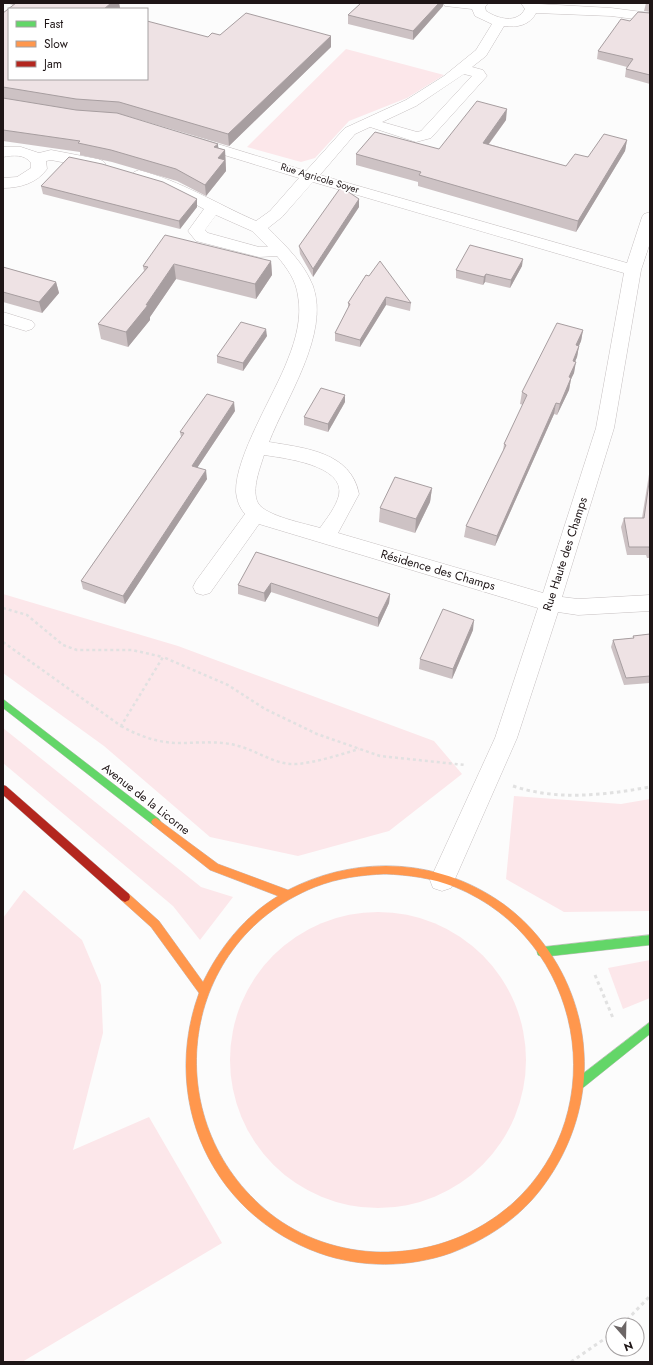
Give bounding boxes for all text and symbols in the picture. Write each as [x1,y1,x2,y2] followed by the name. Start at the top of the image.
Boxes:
[8,8,148,80] legend
[44,15,63,33] text: Fast
[44,35,69,53] text: Slow
[42,55,62,73] text: Jam
[279,159,362,197] street label: Rue Agricole Soyer
[538,495,592,613] street label: Rue Haute des Champs
[379,545,498,595] street label: Résidence des Champs
[98,759,194,839] street label: Avenue de la Licorne
[605,1317,645,1357] north arrow
[622,1337,635,1355] text: N

